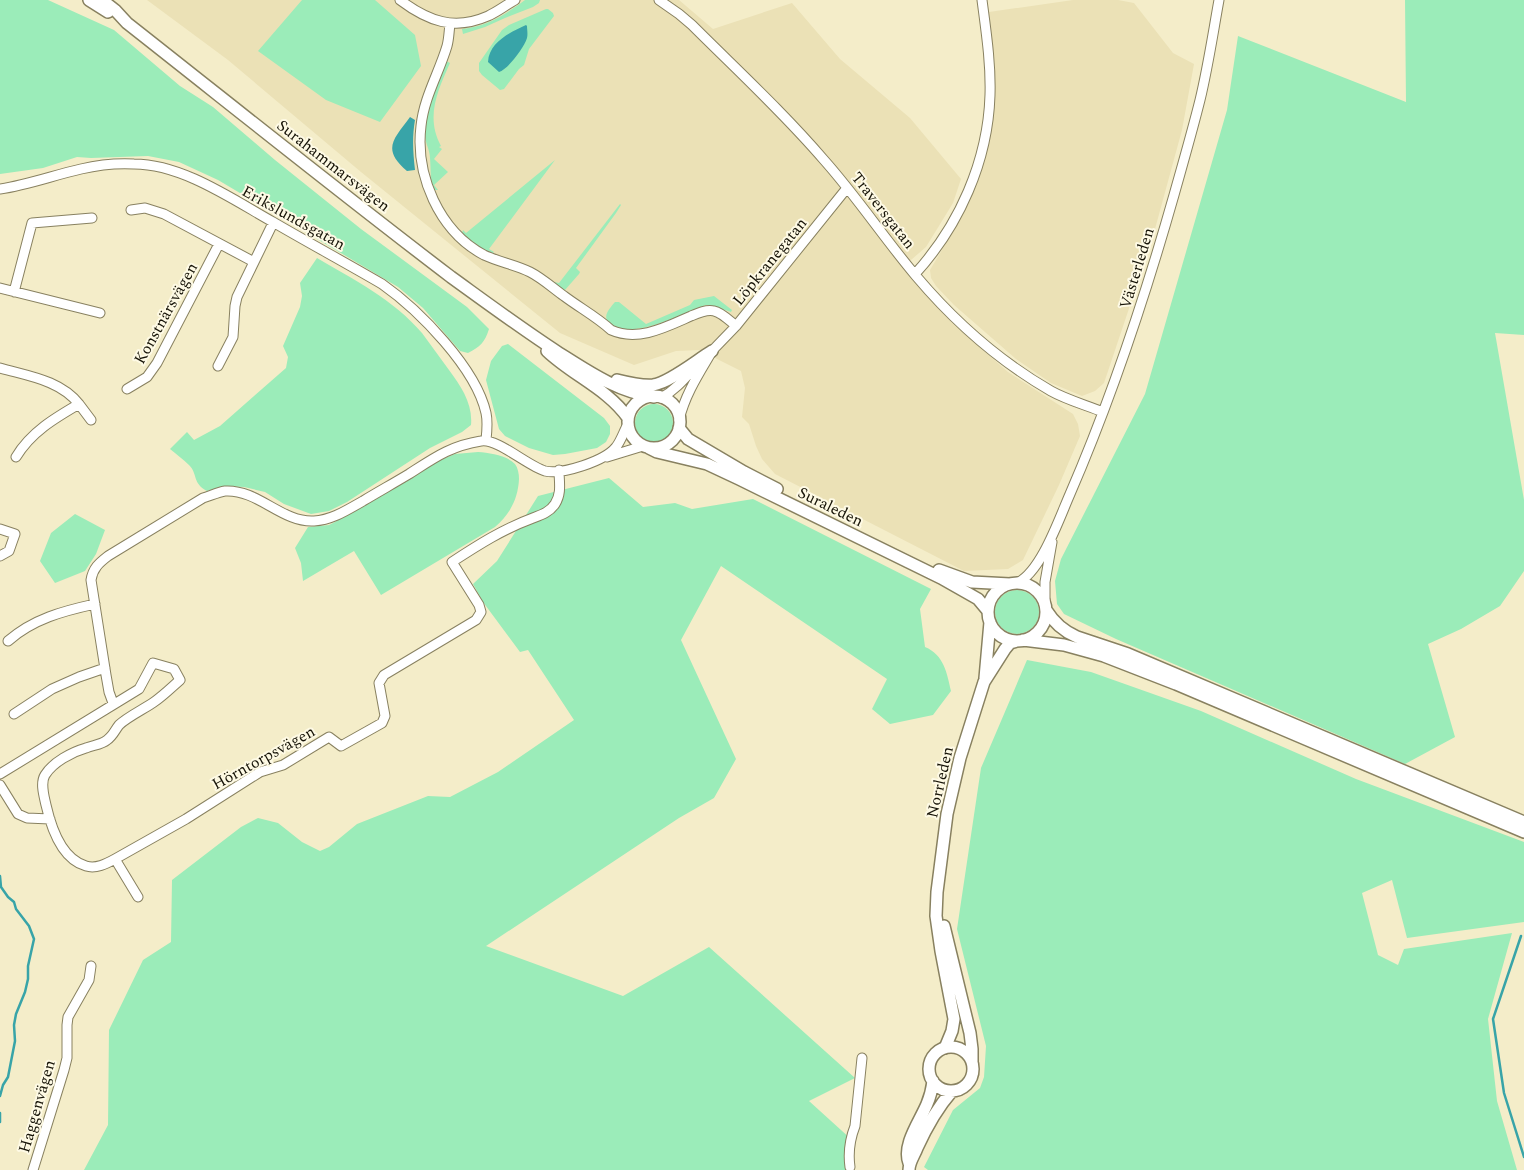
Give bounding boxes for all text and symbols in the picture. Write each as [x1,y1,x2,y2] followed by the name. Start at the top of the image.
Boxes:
[271,114,395,218] street label: Surahammarsvägen
[845,167,921,254] street label: Traversgatan
[237,179,350,256] street label: Erikslundsgatan
[727,212,813,311] street label: Löpkranegatan
[1113,225,1161,312] street label: Västerleden
[128,258,204,369] street label: Konstnärsvägen
[794,481,867,533] street label: Suraleden
[207,720,320,796] street label: Hörntorpsvägen
[920,744,960,820] street label: Norrleden
[12,1057,62,1156] street label: Haggenvägen

